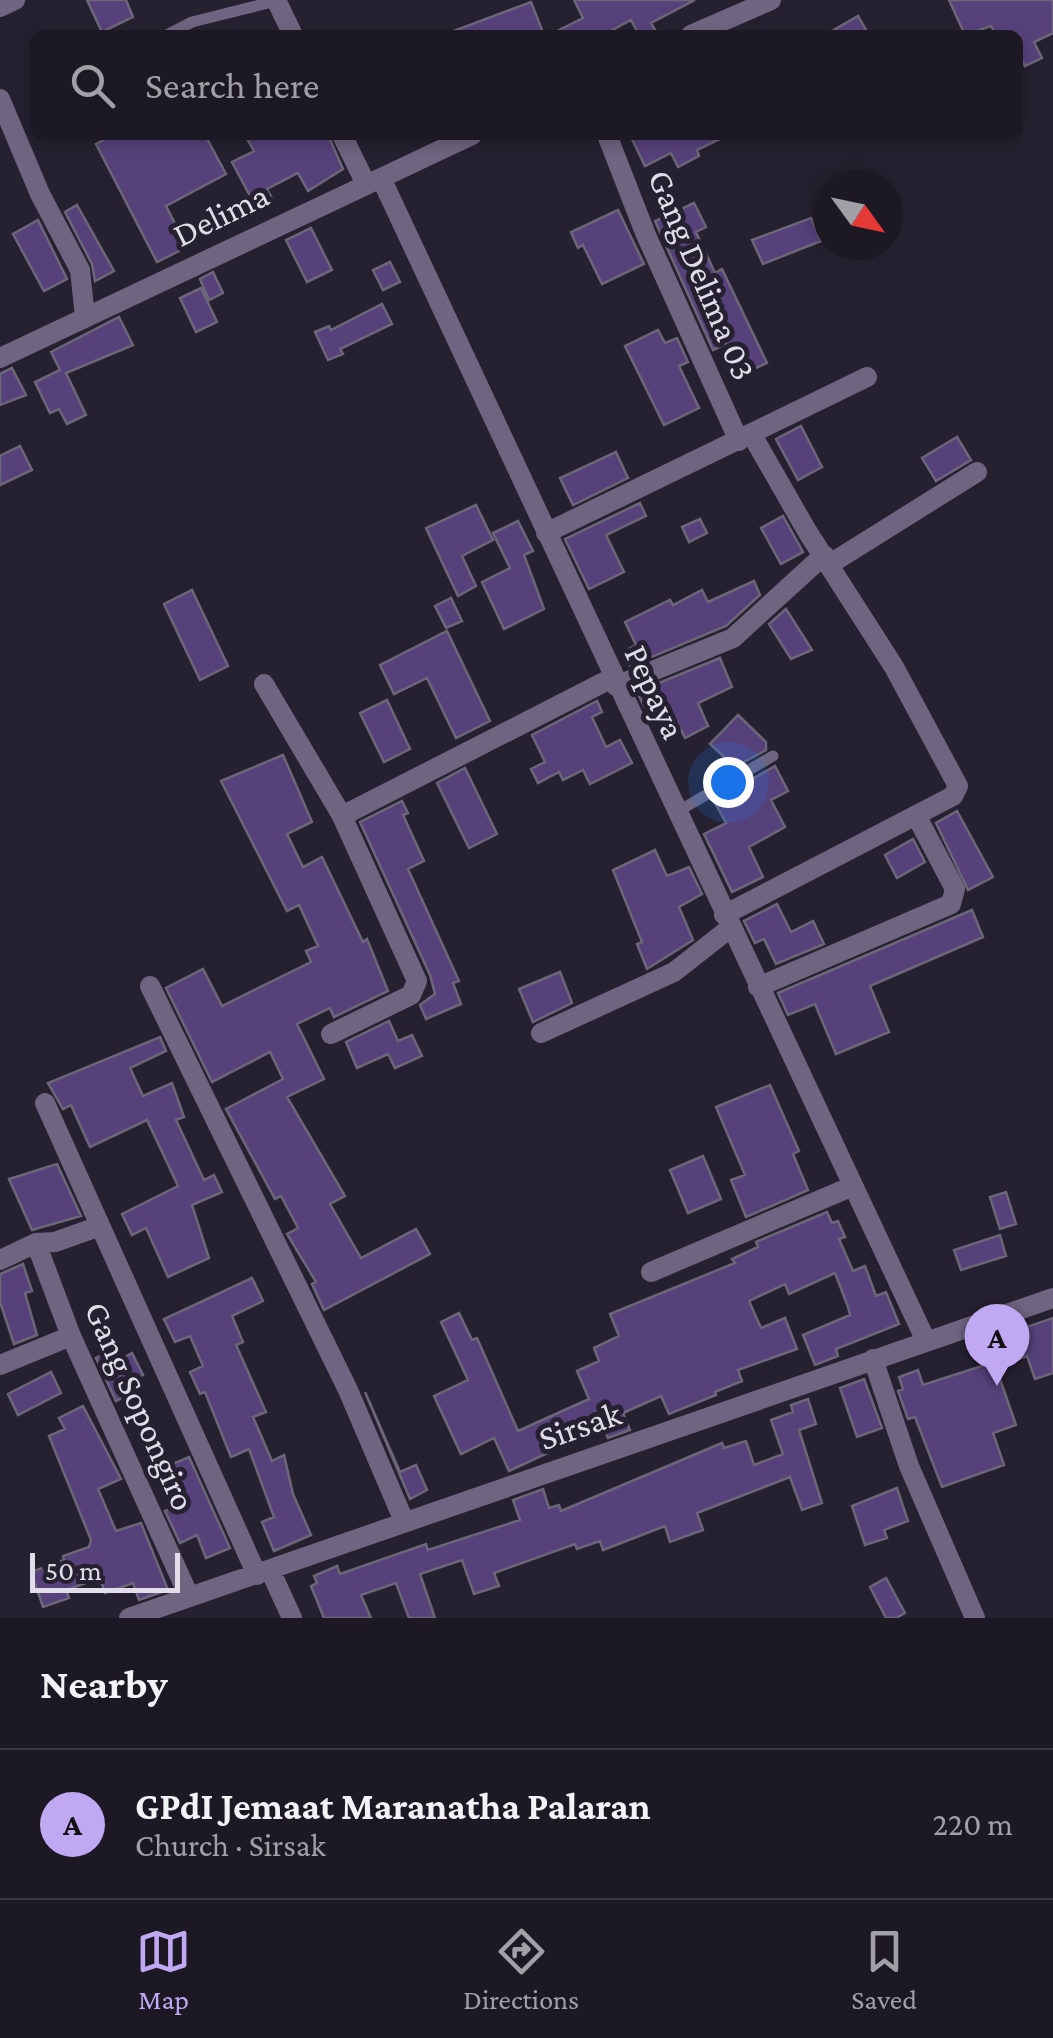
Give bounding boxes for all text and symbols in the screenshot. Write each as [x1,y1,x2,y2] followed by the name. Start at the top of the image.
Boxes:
[30,30,1023,140] search box
[65,58,120,113] icon: search
[145,64,319,106] text: Search here
[640,164,764,386] street label: Gang Delima 03
[813,170,903,260] north arrow
[167,175,275,255] street label: Delima
[616,639,694,745] street label: Pepaya
[703,757,754,808] your location
[77,1296,203,1516] street label: Gang Sopongiro
[964,1304,1030,1386] pin: A
[534,1394,627,1458] street label: Sirsak
[30,1548,180,1592] scale bar
[45,1555,102,1586] text: 50 m
[40,1660,168,1707] text: Nearby
[135,1785,651,1827] text: GPdI Jemaat Maranatha Palaran
[63,1806,82,1842] text: A
[933,1806,1013,1842] text: 220 m
[135,1827,326,1863] text: Church · Sirsak
[136,1924,191,2015] tab: Map
[463,1924,579,2015] tab: Directions
[851,1924,917,2015] tab: Saved

